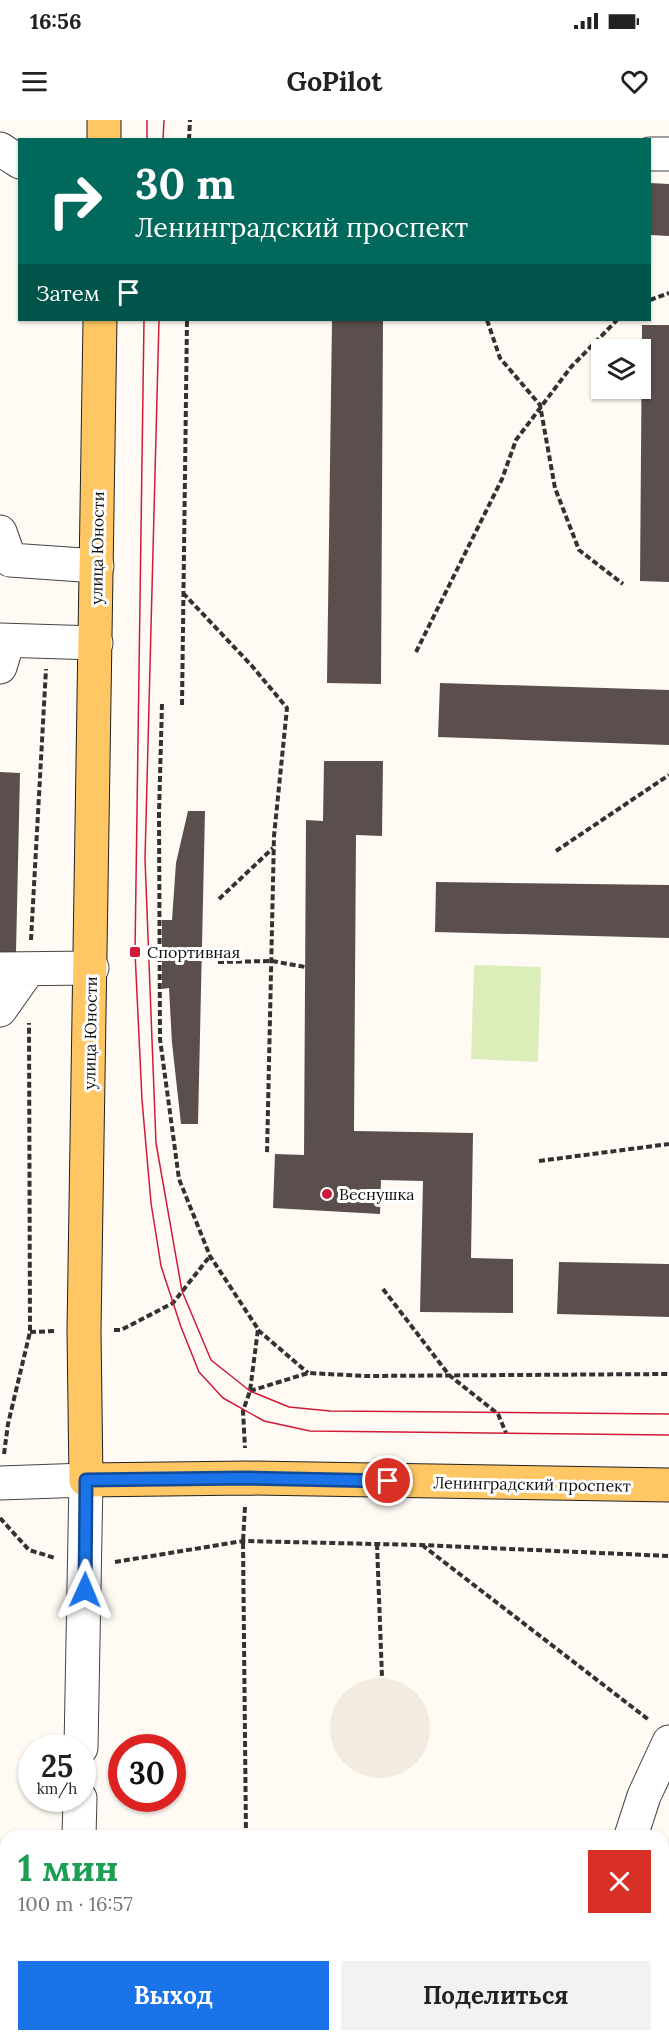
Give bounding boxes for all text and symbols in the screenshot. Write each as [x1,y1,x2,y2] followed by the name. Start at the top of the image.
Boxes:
[30,7,82,35] text: 16:56
[287,64,382,98] text: GoPilot
[18,65,51,98] icon: menu
[618,65,651,98] icon: heart
[135,157,235,211] text: 30 m
[36,162,114,240] icon: right
[135,210,468,244] text: Ленинградский проспект
[112,276,145,309] icon: arrive
[36,279,100,307] text: Затем
[591,339,651,399] map controls
[591,339,651,399] button: layers
[86,491,108,605] street label: улица Юности
[147,942,240,962] place label: Спортивная
[128,945,142,959] marker: Спортивная
[79,976,101,1090] street label: улица Юности
[339,1184,414,1204] place label: Веснушка
[320,1187,334,1201] marker: Веснушка
[362,1455,413,1506] pin
[371,1464,404,1497] icon: arrive
[433,1472,631,1496] street label: Ленинградский проспект
[53,1558,117,1622] position arrow
[108,1734,186,1812] speed limit sign: 30
[41,1747,73,1785] text: 25
[37,1779,77,1798] text: km/h
[18,1845,119,1891] text: 1 мин
[588,1850,651,1913] button: close
[18,1891,133,1916] text: 100 m · 16:57
[18,1961,329,2030] button: Выход
[341,1961,651,2030] button: Поделиться

